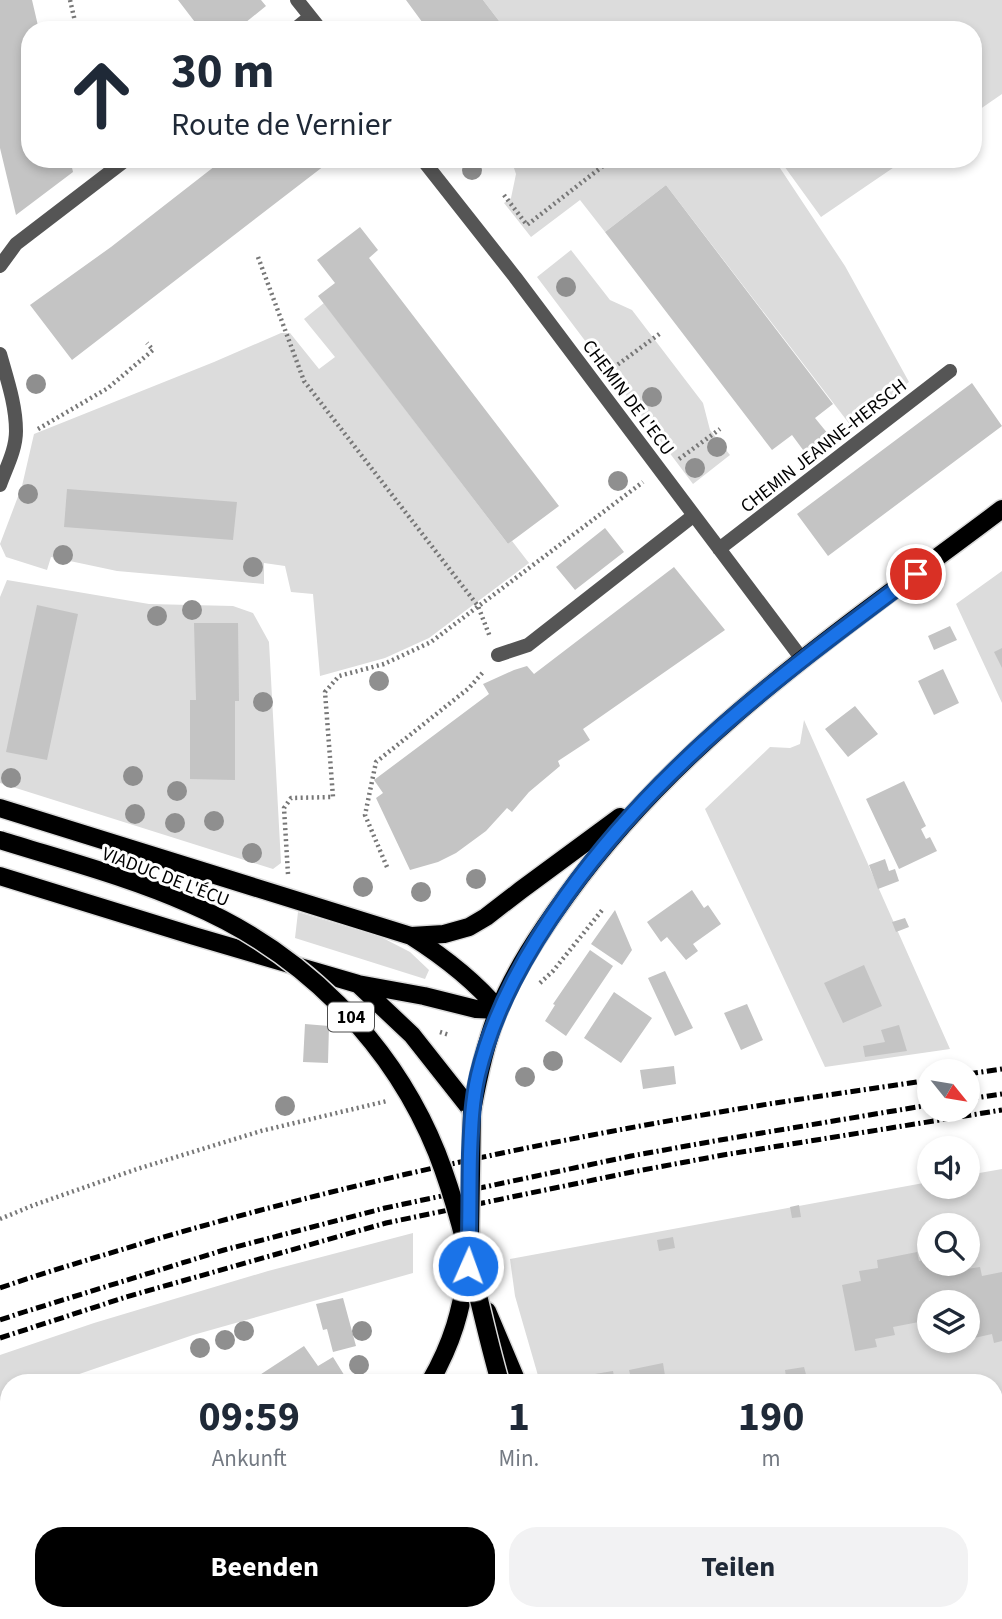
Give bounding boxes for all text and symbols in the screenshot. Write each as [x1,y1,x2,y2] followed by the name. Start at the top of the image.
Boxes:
[171,37,275,107] text: 30 m
[56,49,147,140] icon: ahead
[171,102,392,148] text: Route de Vernier
[575,334,680,461] street label: CHEMIN DE L'ECU
[735,373,913,520] street label: CHEMIN JEANNE-HERSCH
[886,544,946,604] pin
[897,555,935,593] icon: arrive
[98,841,233,914] street label: VIADUC DE L'ÉCU
[328,1002,374,1032] road number: 104
[917,1059,980,1122] north arrow
[917,1059,980,1353] map controls
[917,1136,980,1199] button: sound
[917,1213,980,1276] button: search
[431,1229,505,1303] position arrow
[917,1290,980,1353] button: layers
[199,1387,300,1447] text: 09:59
[508,1387,530,1447] text: 1
[738,1387,804,1447] text: 190
[212,1442,287,1475] text: Ankunft
[499,1442,539,1475] text: Min.
[762,1442,781,1475] text: m
[35,1527,495,1607] button: Beenden
[509,1527,968,1607] button: Teilen

